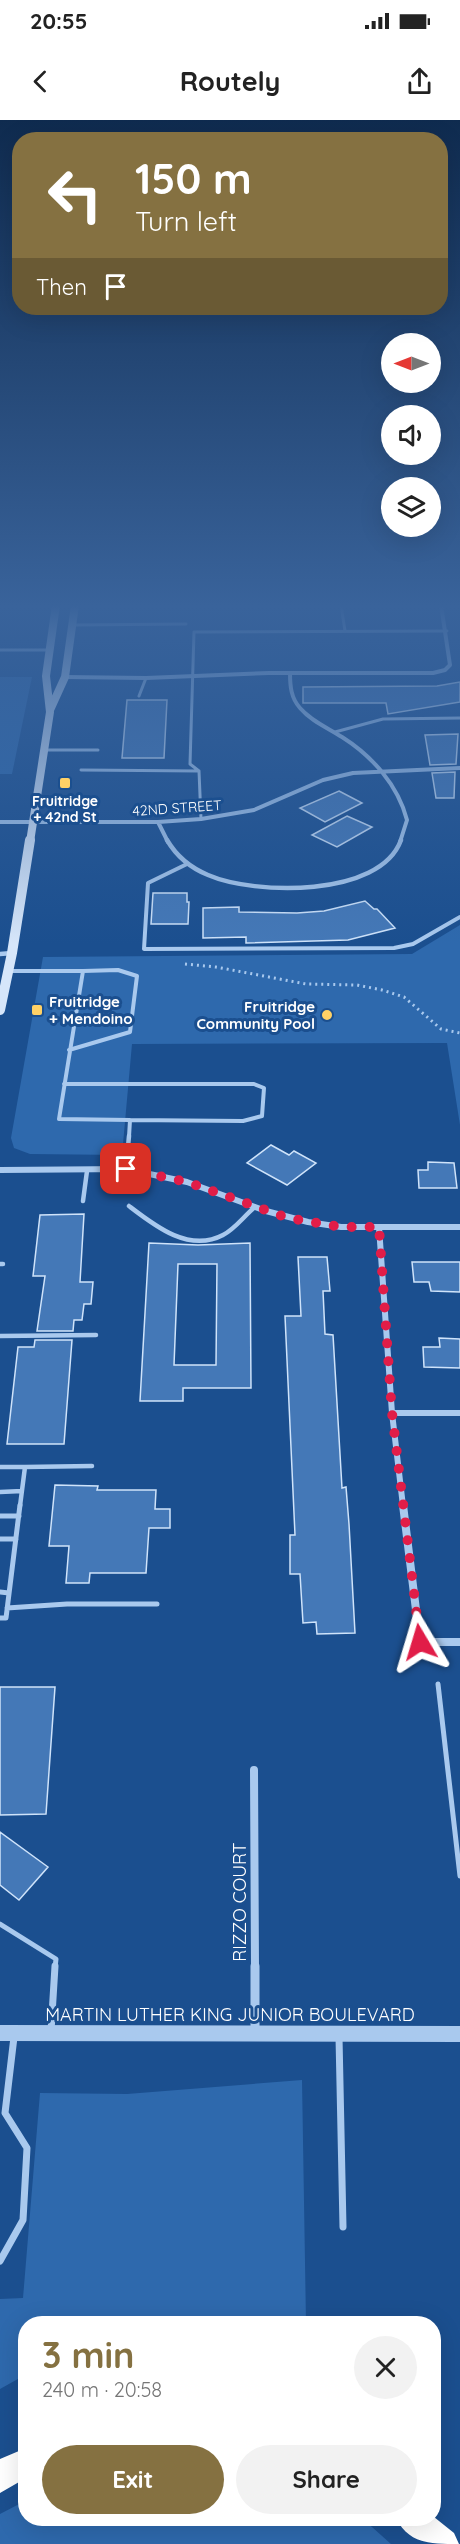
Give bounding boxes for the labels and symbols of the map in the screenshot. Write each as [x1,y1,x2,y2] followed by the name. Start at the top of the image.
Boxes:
[381,333,441,393] north arrow
[58,776,72,790] marker: Fruitridge + 42nd St
[32,792,98,826] place label: Fruitridge + 42nd St
[132,796,222,820] street label: 42ND STREET
[49,992,133,1028] place label: Fruitridge + Mendoino
[196,997,315,1033] place label: Fruitridge Community Pool
[30,1003,44,1017] marker: Fruitridge + Mendoino
[320,1008,334,1022] marker: Fruitridge Community Pool
[100,1143,151,1194] pin
[388,1610,452,1674] position arrow
[228,1842,251,1962] street label: RIZZO COURT
[45,2003,415,2026] street label: MARTIN LUTHER KING JUNIOR BOULEVARD

